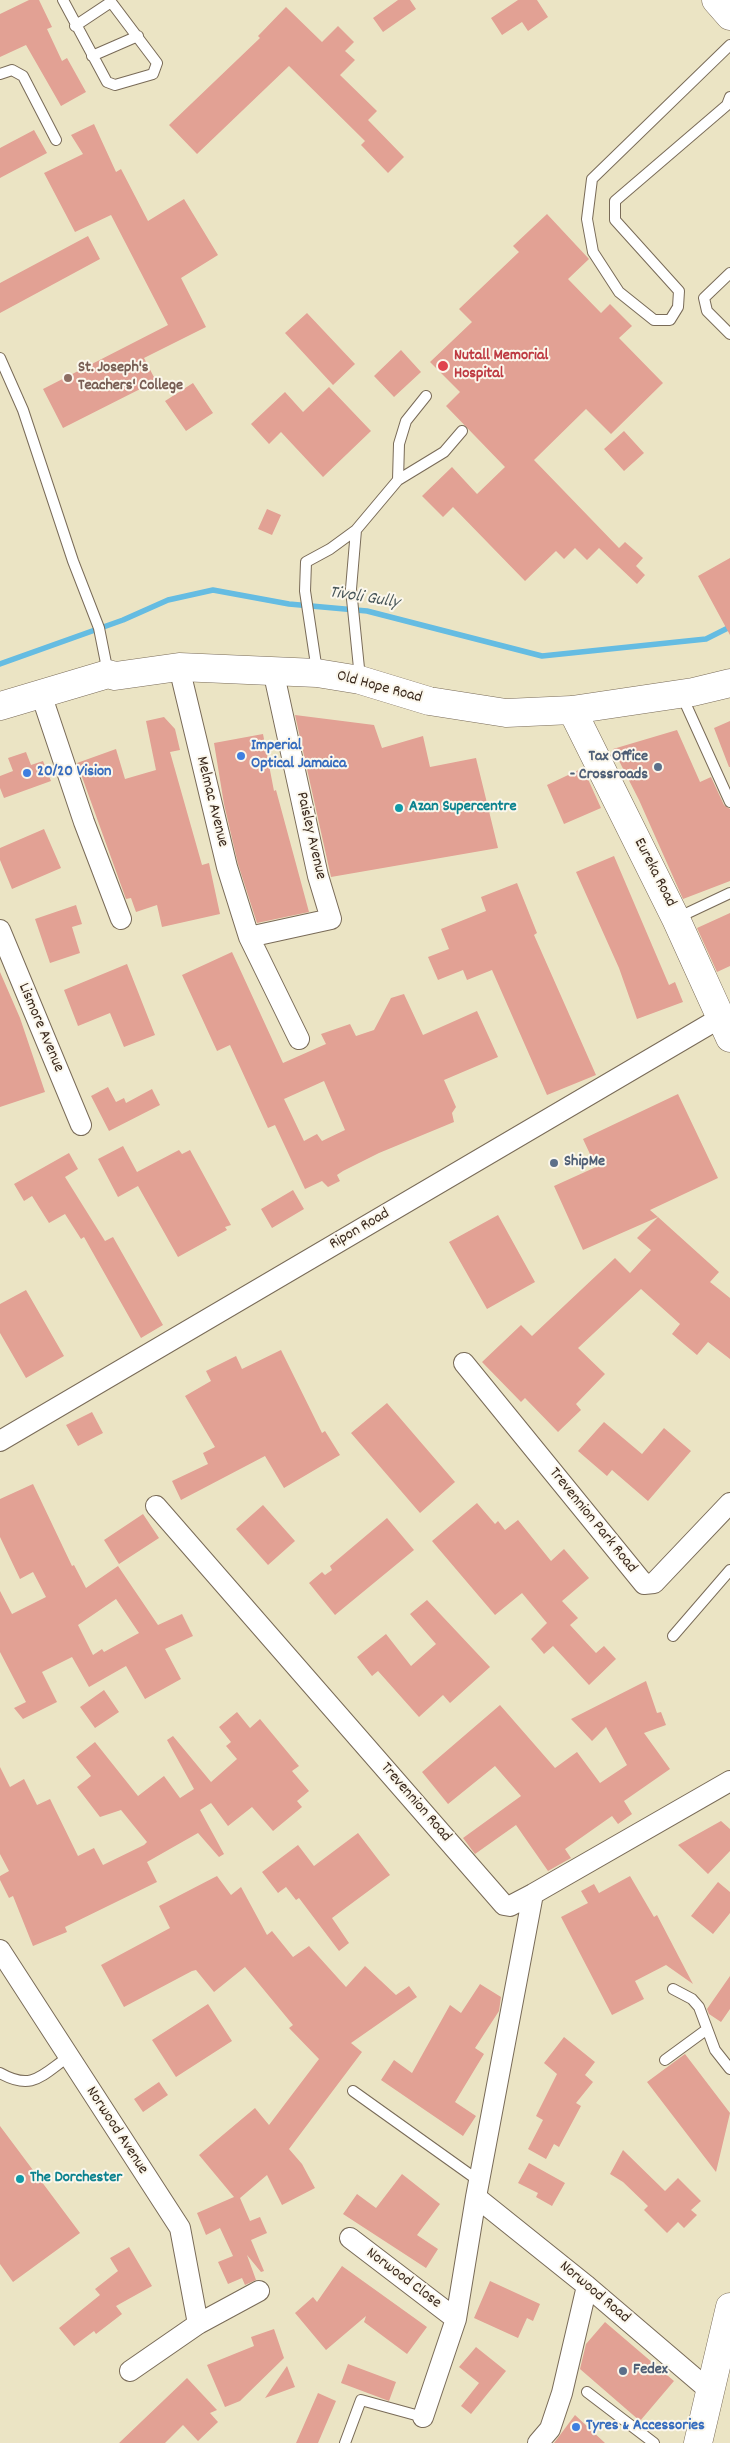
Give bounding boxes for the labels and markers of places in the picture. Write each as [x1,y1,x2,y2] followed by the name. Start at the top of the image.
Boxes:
[454,347,548,385] place label: Nutall Memorial Hospital
[78,359,183,397] place label: St. Joseph's Teachers' College
[436,359,450,373] marker: Nutall Memorial Hospital
[62,372,74,384] marker: St. Joseph's Teachers' College
[251,737,346,775] place label: Imperial Optical Jamaica
[570,748,648,786] place label: Tax Office - Crossroads
[235,750,247,762] marker: Imperial Optical Jamaica
[652,761,664,773] marker: Tax Office - Crossroads
[37,763,111,783] place label: 20/20 Vision
[21,767,33,779] marker: 20/20 Vision
[409,798,516,818] place label: Azan Supercentre
[393,802,405,814] marker: Azan Supercentre
[564,1153,605,1173] place label: ShipMe
[548,1157,560,1169] marker: ShipMe
[30,2169,122,2189] place label: The Dorchester
[14,2173,26,2185] marker: The Dorchester
[633,2361,668,2381] place label: Fedex
[617,2365,629,2377] marker: Fedex
[586,2417,705,2437] place label: Tyres & Accessories
[570,2421,582,2433] marker: Tyres & Accessories

